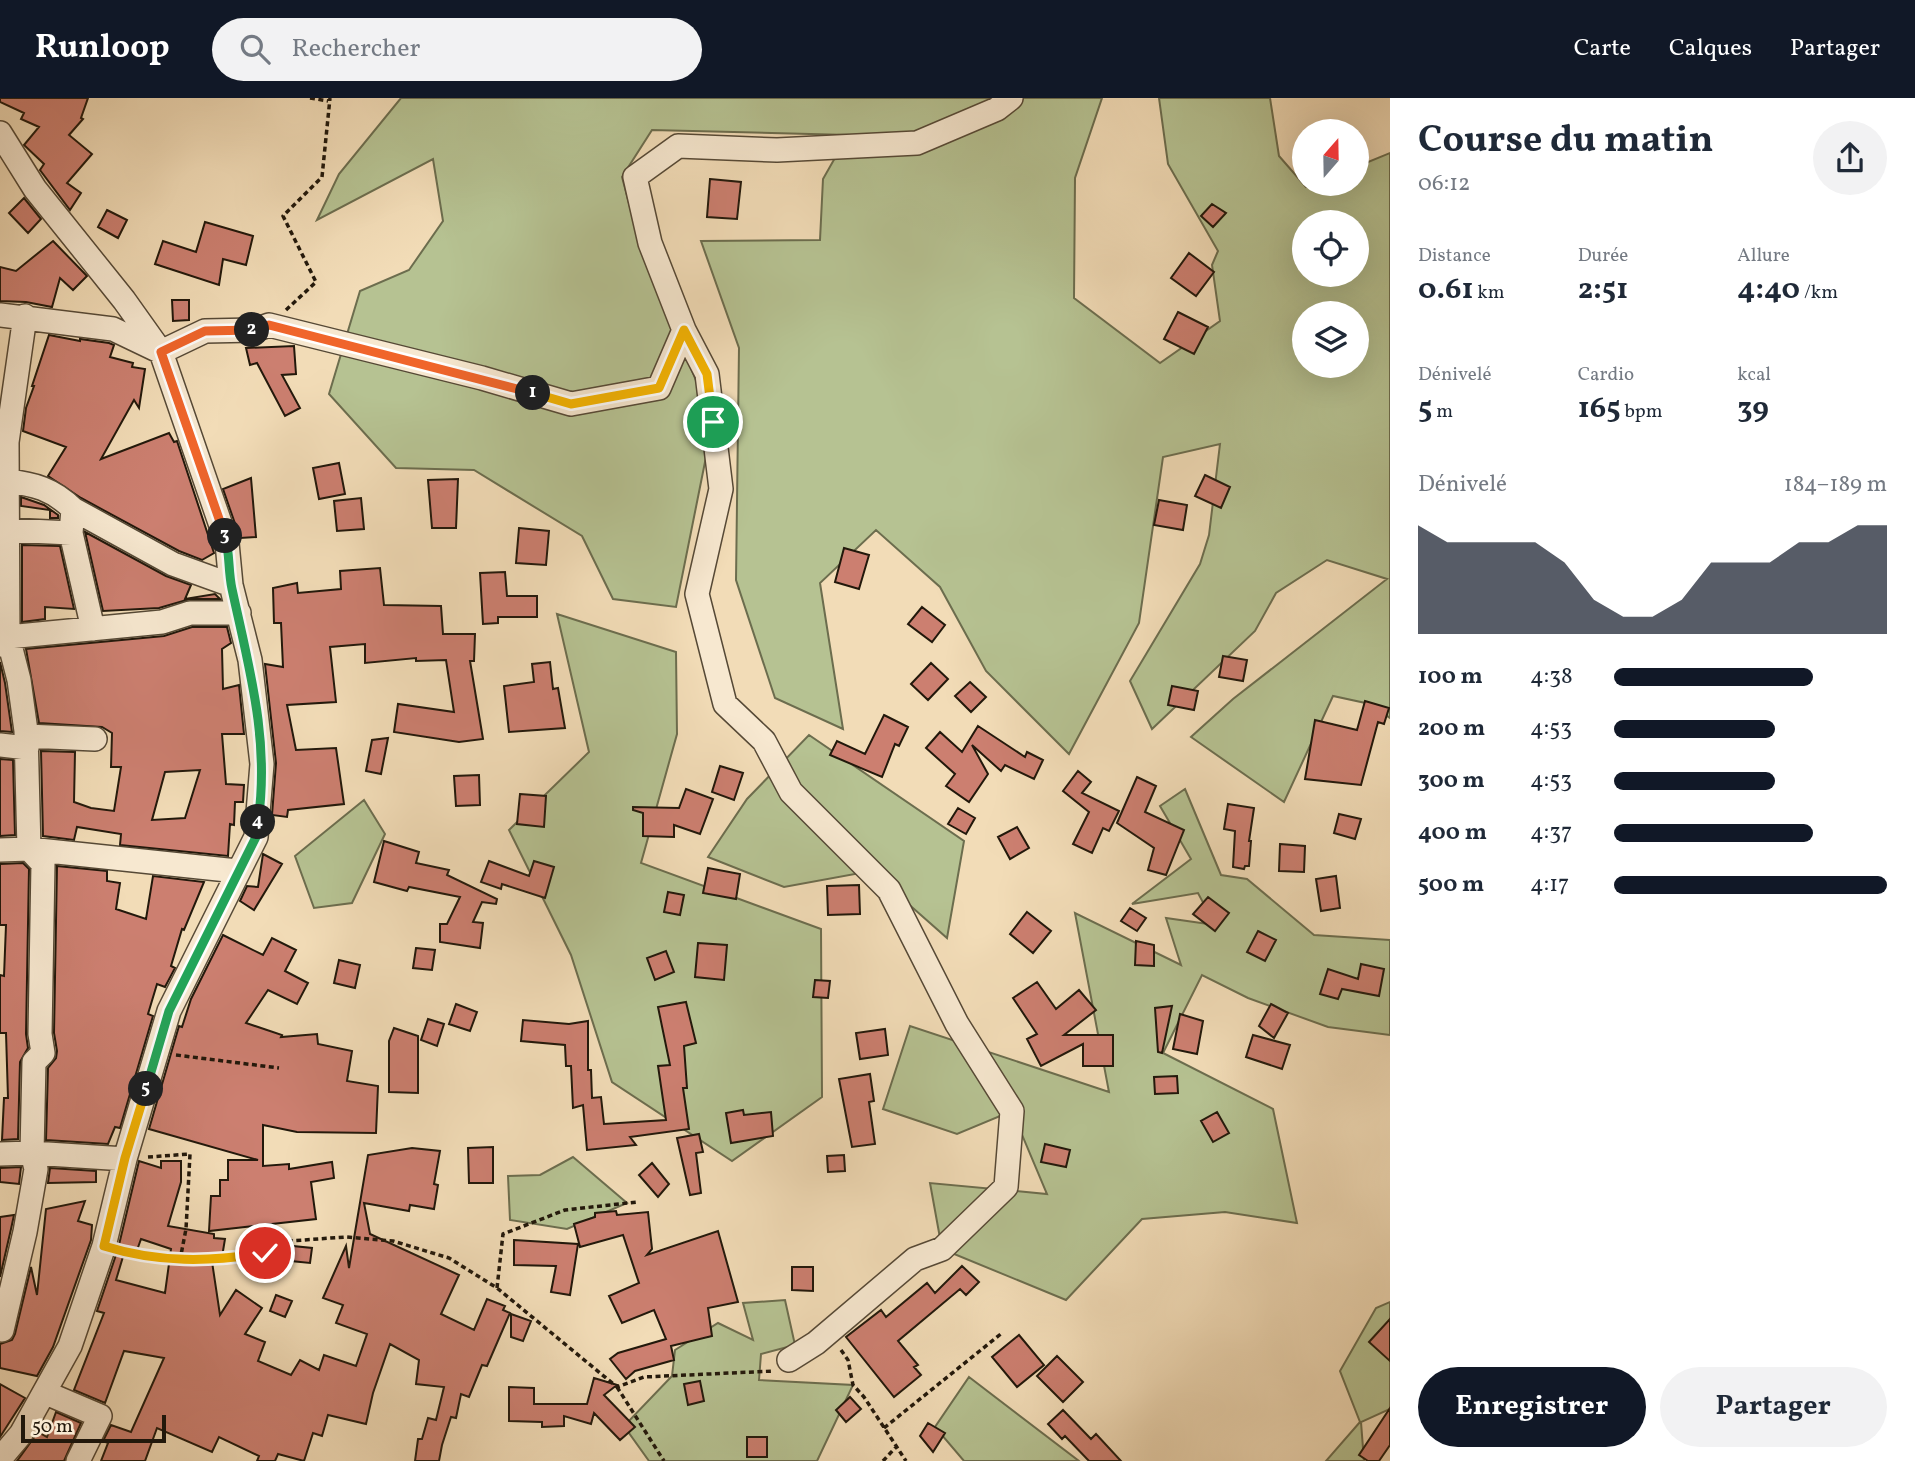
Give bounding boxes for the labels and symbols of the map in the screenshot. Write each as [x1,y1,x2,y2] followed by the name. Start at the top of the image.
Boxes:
[1292,119,1368,196] north arrow
[234,313,270,348] pin: 2
[516,376,550,410] pin: 1
[683,392,743,452] pin
[208,518,243,554] pin: 3
[240,804,276,840] pin: 4
[128,1072,164,1107] pin: 5
[235,1223,295,1283] pin
[21,1412,166,1444] scale bar

